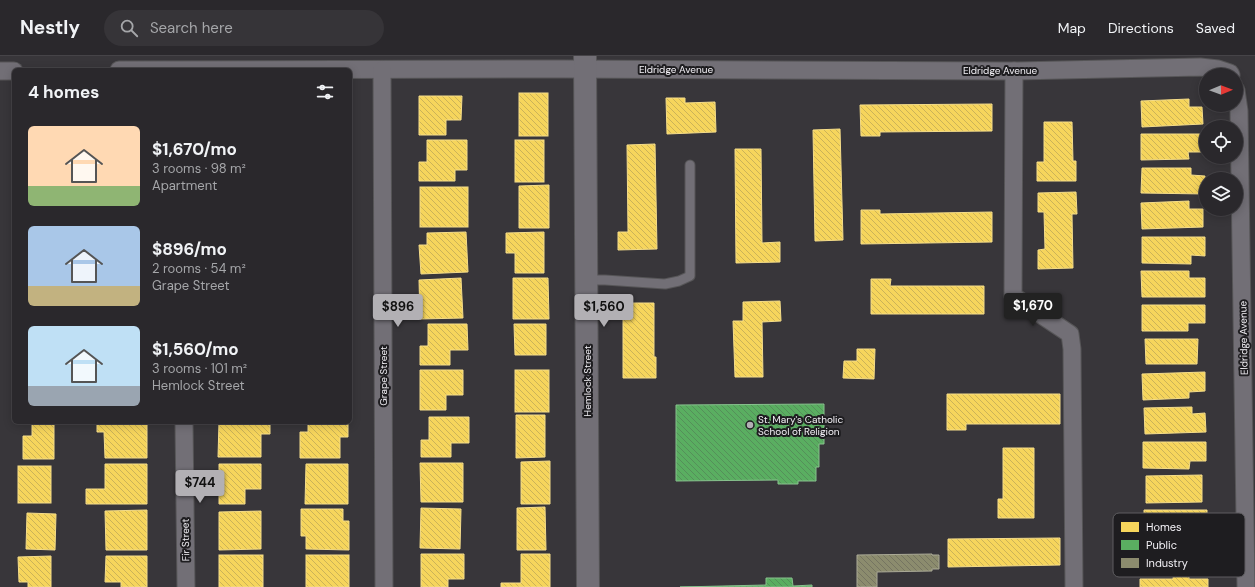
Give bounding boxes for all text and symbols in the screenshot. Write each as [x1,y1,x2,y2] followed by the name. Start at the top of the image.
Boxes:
[104,10,384,46] search box
[20,15,80,40] text: Nestly
[118,17,140,39] icon: search
[150,18,233,38] text: Search here
[1058,19,1086,37] text: Map
[1108,19,1174,37] text: Directions
[1196,19,1235,37] text: Saved
[639,63,713,76] street label: Eldridge Avenue
[963,64,1037,77] street label: Eldridge Avenue
[1199,68,1243,112] north arrow
[1199,68,1243,216] map controls
[28,81,99,103] text: 4 homes
[314,81,336,103] icon: filters
[1199,120,1243,164] button: locate
[152,138,237,160] text: $1,670/mo
[60,142,108,190] icon: home
[152,160,246,177] text: 3 rooms · 98 m²
[1199,172,1243,216] button: layers
[152,177,217,194] text: Apartment
[152,238,227,260] text: $896/mo
[60,242,108,290] icon: home
[152,260,246,277] text: 2 rooms · 54 m²
[152,277,230,294] text: Grape Street
[1000,293,1066,327] pin: $1,670
[374,294,422,328] pin: $896
[571,294,637,328] pin: $1,560
[1013,297,1053,314] text: $1,670
[382,298,414,315] text: $896
[583,298,625,315] text: $1,560
[1236,300,1251,375] street label: Eldridge Avenue
[152,338,239,360] text: $1,560/mo
[60,342,108,390] icon: home
[581,345,594,417] street label: Hemlock Street
[377,346,390,406] street label: Grape Street
[152,360,247,377] text: 3 rooms · 101 m²
[152,377,245,394] text: Hemlock Street
[758,413,843,438] place label: St. Mary's Catholic School of Religion
[745,420,755,430] marker: St. Mary's Catholic School of Religion
[176,470,224,504] pin: $744
[184,474,216,491] text: $744
[1113,513,1245,577] legend
[179,519,192,561] street label: Fir Street
[1146,520,1182,534] text: Homes
[1146,538,1177,552] text: Public
[1146,556,1188,570] text: Industry

